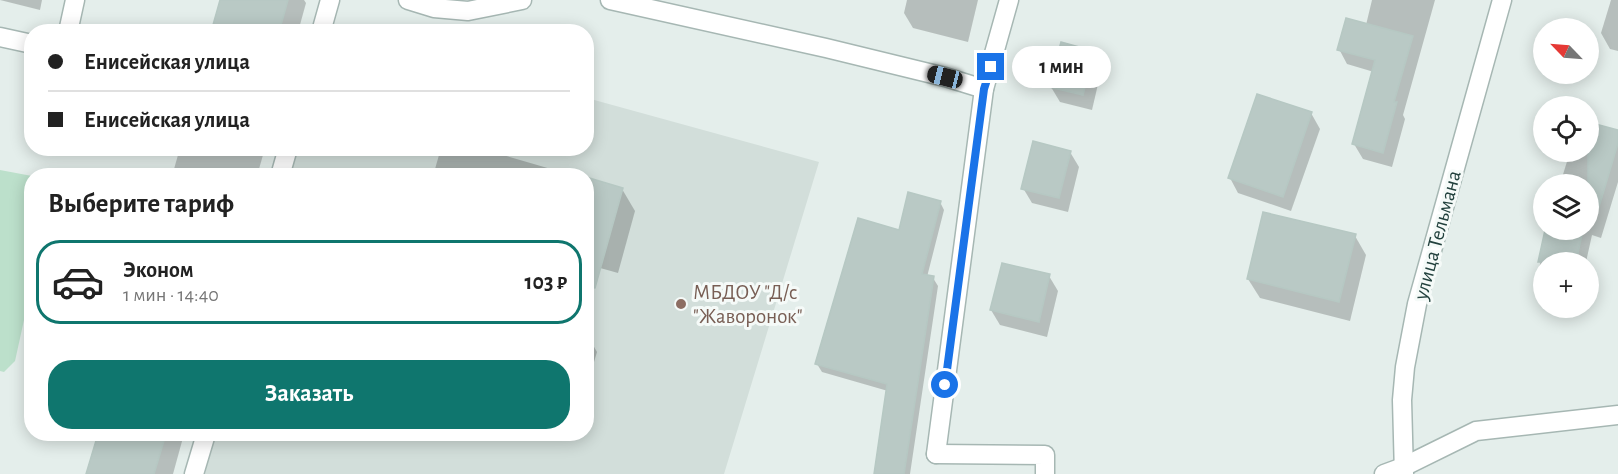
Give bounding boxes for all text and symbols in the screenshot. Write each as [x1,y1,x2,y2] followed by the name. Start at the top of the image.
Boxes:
[1533,18,1599,84] north arrow
[1533,18,1599,318] map controls
[1012,46,1111,88] callout: 1 мин
[84,51,250,73] text: Енисейская улица
[977,53,1004,80] route end
[1039,57,1084,77] text: 1 мин
[925,64,965,90] car
[1533,96,1599,162] button: locate
[84,109,250,131] text: Енисейская улица
[1410,168,1465,303] street label: улица Тельмана
[1533,174,1599,240] button: layers
[48,190,234,217] text: Выберите тариф
[1533,252,1599,318] button: +
[51,255,105,309] icon: car
[123,259,194,281] text: Эконом
[525,271,567,293] text: 103 ₽
[693,282,803,327] place label: МБДОУ "Д/с "Жаворонок"
[123,285,219,305] text: 1 мин · 14:40
[674,297,688,311] marker: МБДОУ "Д/с "Жаворонок"
[48,360,570,429] button: Заказать
[931,371,958,398] route start

